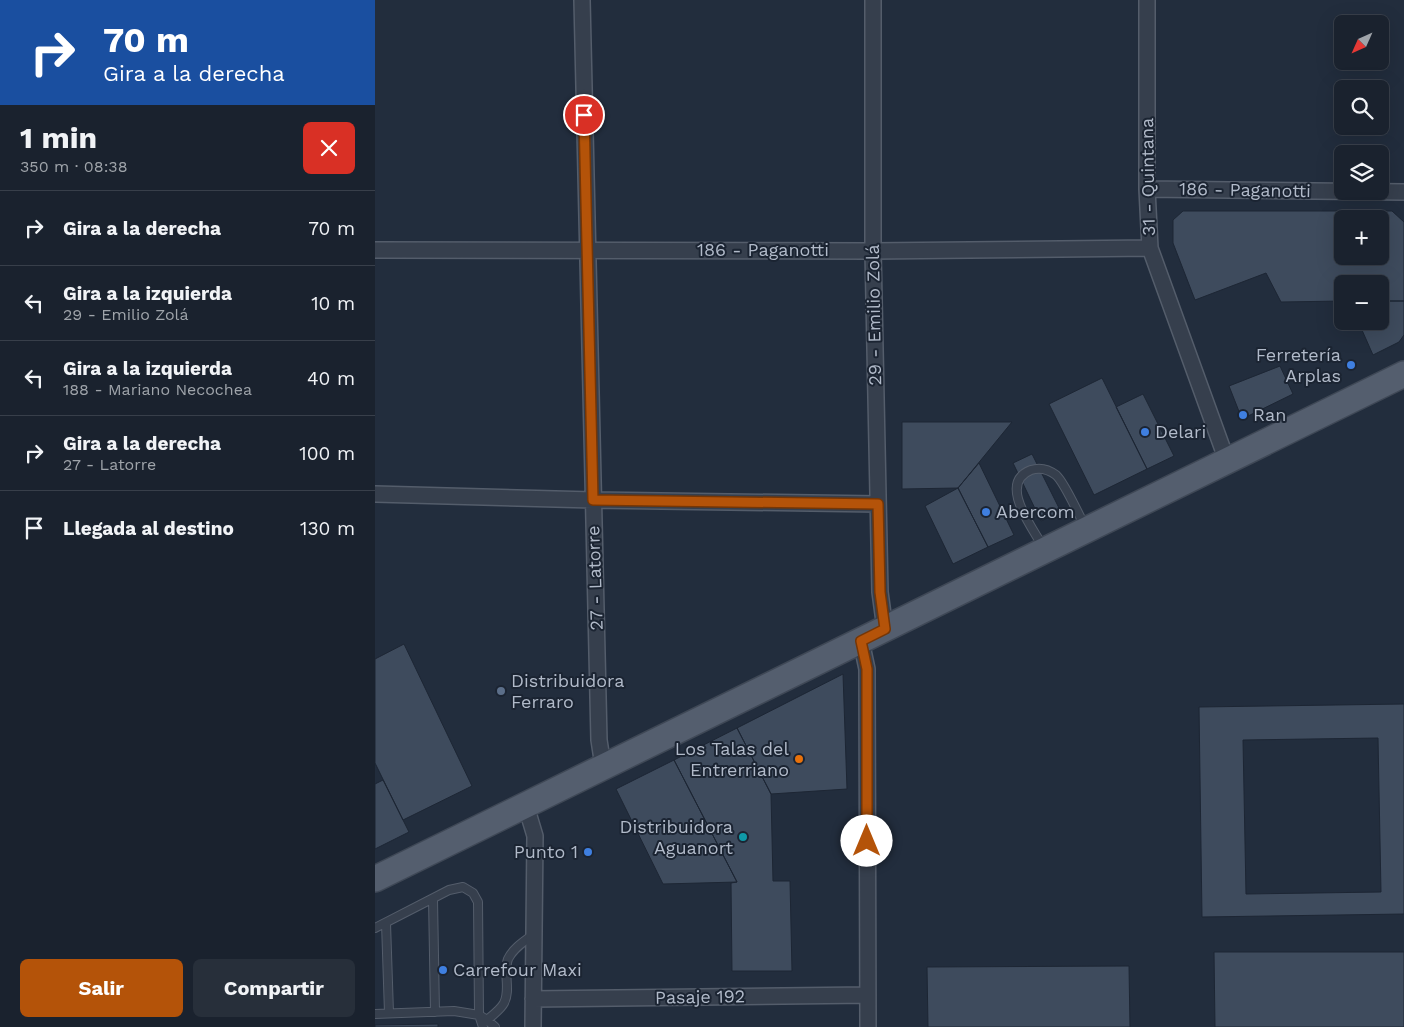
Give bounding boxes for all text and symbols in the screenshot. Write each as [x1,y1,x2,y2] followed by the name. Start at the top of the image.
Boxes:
[1334,15,1389,70] north arrow
[1334,15,1389,330] map controls
[103,19,189,61] text: 70 m
[20,20,85,85] icon: right
[103,61,285,86] text: Gira a la derecha
[1334,80,1389,135] button: search
[563,94,605,136] pin
[570,101,598,129] icon: arrive
[1136,118,1159,236] street label: 31 - Quintana
[20,120,97,155] text: 1 min
[303,122,355,174] button: close
[1334,145,1389,200] button: layers
[20,157,128,176] text: 350 m · 08:38
[1179,178,1311,201] street label: 186 - Paganotti
[1334,210,1389,265] button: +
[20,214,48,242] icon: right
[63,217,221,240] text: Gira a la derecha
[308,217,355,240] text: 70 m
[697,239,829,260] street label: 186 - Paganotti
[862,244,885,386] street label: 29 - Emilio Zolá
[1334,275,1389,330] button: −
[63,282,232,305] text: Gira a la izquierda
[20,289,48,317] icon: left
[311,292,355,315] text: 10 m
[63,305,188,324] text: 29 - Emilio Zolá
[1256,344,1341,386] place label: Ferretería Arplas
[63,357,232,380] text: Gira a la izquierda
[1345,359,1357,371] marker: Ferretería Arplas
[20,364,48,392] icon: left
[307,367,355,390] text: 40 m
[63,380,252,399] text: 188 - Mariano Necochea
[1253,404,1286,425] place label: Ran
[1237,409,1249,421] marker: Ran
[1155,421,1206,442] place label: Delari
[1139,426,1151,438] marker: Delari
[63,432,221,455] text: Gira a la derecha
[20,439,48,467] icon: right
[299,442,355,465] text: 100 m
[63,455,156,474] text: 27 - Latorre
[996,501,1075,522] place label: Abercom
[980,506,992,518] marker: Abercom
[20,514,48,542] icon: arrive
[63,517,234,540] text: Llegada al destino
[300,517,355,540] text: 130 m
[582,525,607,631] street label: 27 - Latorre
[511,670,624,712] place label: Distribuidora Ferraro
[495,685,507,697] marker: Distribuidora Ferraro
[675,738,789,780] place label: Los Talas del Entrerriano
[793,753,805,765] marker: Los Talas del Entrerriano
[840,814,892,866] position arrow
[620,816,733,858] place label: Distribuidora Aguanort
[737,831,749,843] marker: Distribuidora Aguanort
[514,841,578,862] place label: Punto 1
[582,846,594,858] marker: Punto 1
[20,959,183,1017] button: Salir
[193,959,355,1017] button: Compartir
[453,959,582,980] place label: Carrefour Maxi
[437,964,449,976] marker: Carrefour Maxi
[655,985,745,1008] street label: Pasaje 192

